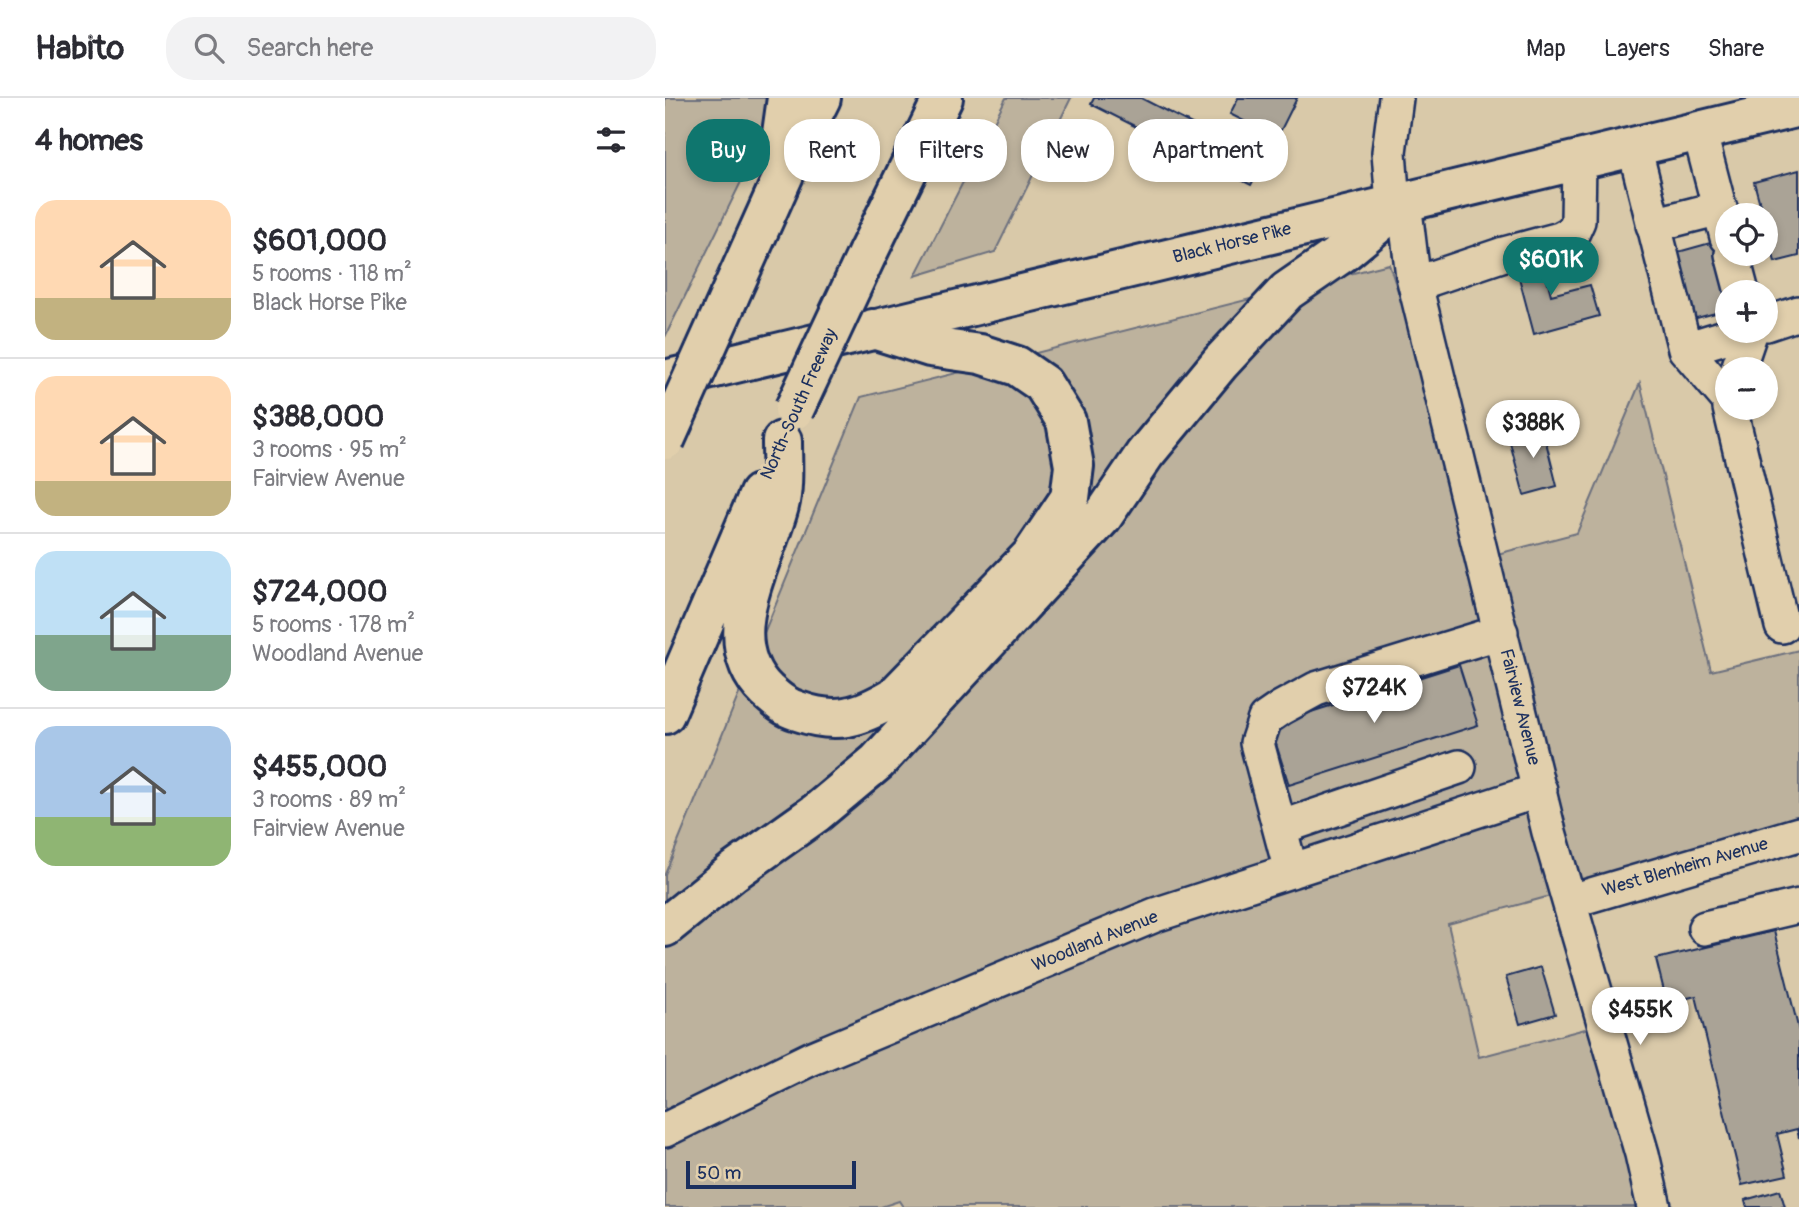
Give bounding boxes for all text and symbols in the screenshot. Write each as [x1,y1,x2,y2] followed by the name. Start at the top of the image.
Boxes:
[166,17,656,80] search box
[35,28,124,69] text: Habito
[190,29,228,67] icon: search
[246,32,373,64] text: Search here
[1526,34,1566,63] text: Map
[1604,34,1670,63] text: Layers
[1708,34,1764,63] text: Share
[686,119,770,182] chip: Buy
[784,119,880,182] chip: Rent
[894,119,1007,182] chip: Filters
[1021,119,1114,182] chip: New
[1128,119,1288,182] chip: Apartment
[592,121,630,159] icon: filters
[35,122,143,159] text: 4 homes
[1715,203,1778,420] map controls
[1715,203,1778,266] button: locate
[1170,217,1294,269] street label: Black Horse Pike
[252,222,387,259] text: $601,000
[91,228,175,312] icon: home
[1502,238,1600,297] pin: $601K
[1519,245,1583,274] text: $601K
[252,259,412,288] text: 5 rooms · 118 m²
[1715,280,1778,343] button: +
[252,288,407,317] text: Black Horse Pike
[755,324,843,483] street label: North-South Freeway
[1715,357,1778,420] button: −
[252,398,384,435] text: $388,000
[1484,400,1582,460] pin: $388K
[91,404,175,488] icon: home
[1502,408,1564,437] text: $388K
[252,435,407,464] text: 3 rooms · 95 m²
[252,464,404,493] text: Fairview Avenue
[252,573,387,610] text: $724,000
[91,579,175,663] icon: home
[252,610,415,639] text: 5 rooms · 178 m²
[252,639,423,668] text: Woodland Avenue
[1494,646,1546,768] street label: Fairview Avenue
[1325,666,1423,725] pin: $724K
[1342,673,1406,702] text: $724K
[252,748,387,785] text: $455,000
[91,754,175,838] icon: home
[252,785,406,814] text: 3 rooms · 89 m²
[252,814,404,843] text: Fairview Avenue
[1599,832,1771,902] street label: West Blenheim Avenue
[1029,905,1161,977] street label: Woodland Avenue
[1591,988,1689,1047] pin: $455K
[1608,995,1672,1024] text: $455K
[686,1158,856,1190] scale bar
[697,1161,741,1185] text: 50 m

